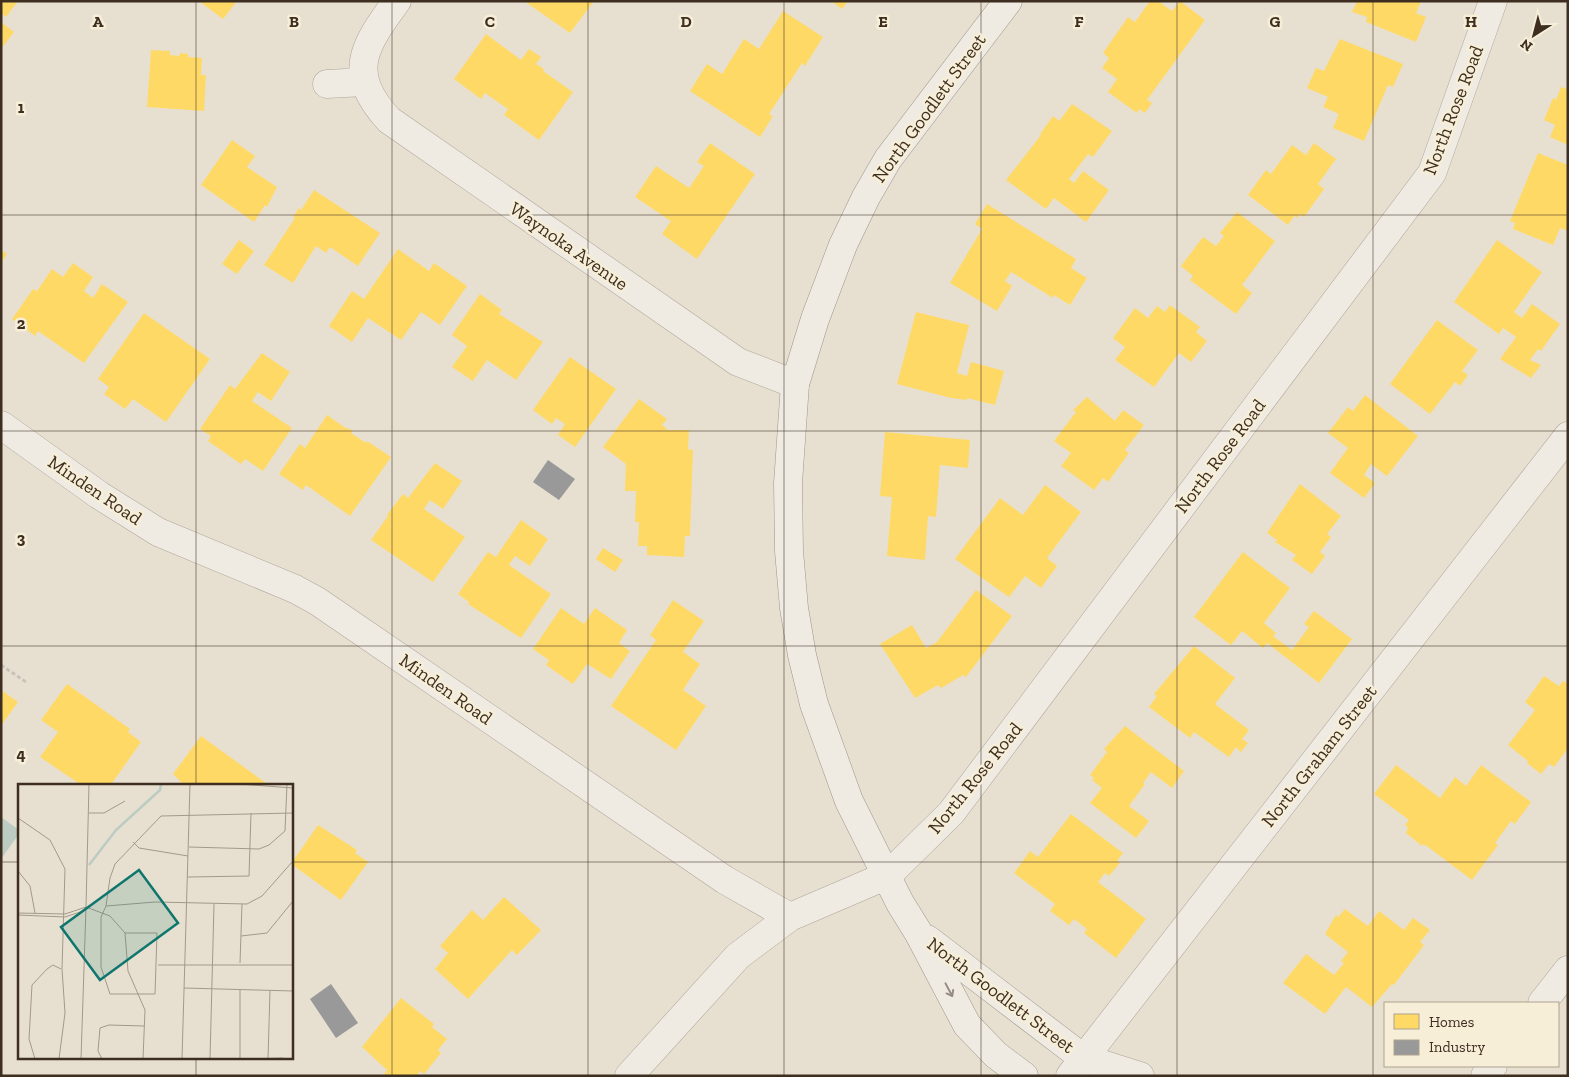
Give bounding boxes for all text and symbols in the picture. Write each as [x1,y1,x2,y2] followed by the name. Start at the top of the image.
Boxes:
[1509,10,1559,60] north arrow
[93,12,104,31] text: A
[289,12,299,31] text: B
[485,12,495,31] text: C
[680,12,692,31] text: D
[878,12,888,31] text: E
[1074,12,1084,31] text: F
[1270,12,1281,31] text: G
[1465,12,1477,31] text: H
[867,29,991,187] street label: North Goodlett Street
[1517,35,1536,55] text: N
[1418,41,1488,178] street label: North Rose Road
[18,98,25,117] text: 1
[505,197,633,295] street label: Waynoka Avenue
[17,314,26,333] text: 2
[1170,394,1271,518] street label: North Rose Road
[44,450,147,530] street label: Minden Road
[17,529,26,548] text: 3
[395,648,497,730] street label: Minden Road
[1256,680,1382,832] street label: North Graham Street
[923,717,1027,838] street label: North Rose Road
[16,745,26,764] text: 4
[18,784,292,1060] inset map
[923,932,1079,1058] street label: North Goodlett Street
[944,983,954,998] one-way arrow
[1384,1002,1559,1067] legend
[1429,1013,1474,1031] text: Homes
[1429,1038,1486,1056] text: Industry

